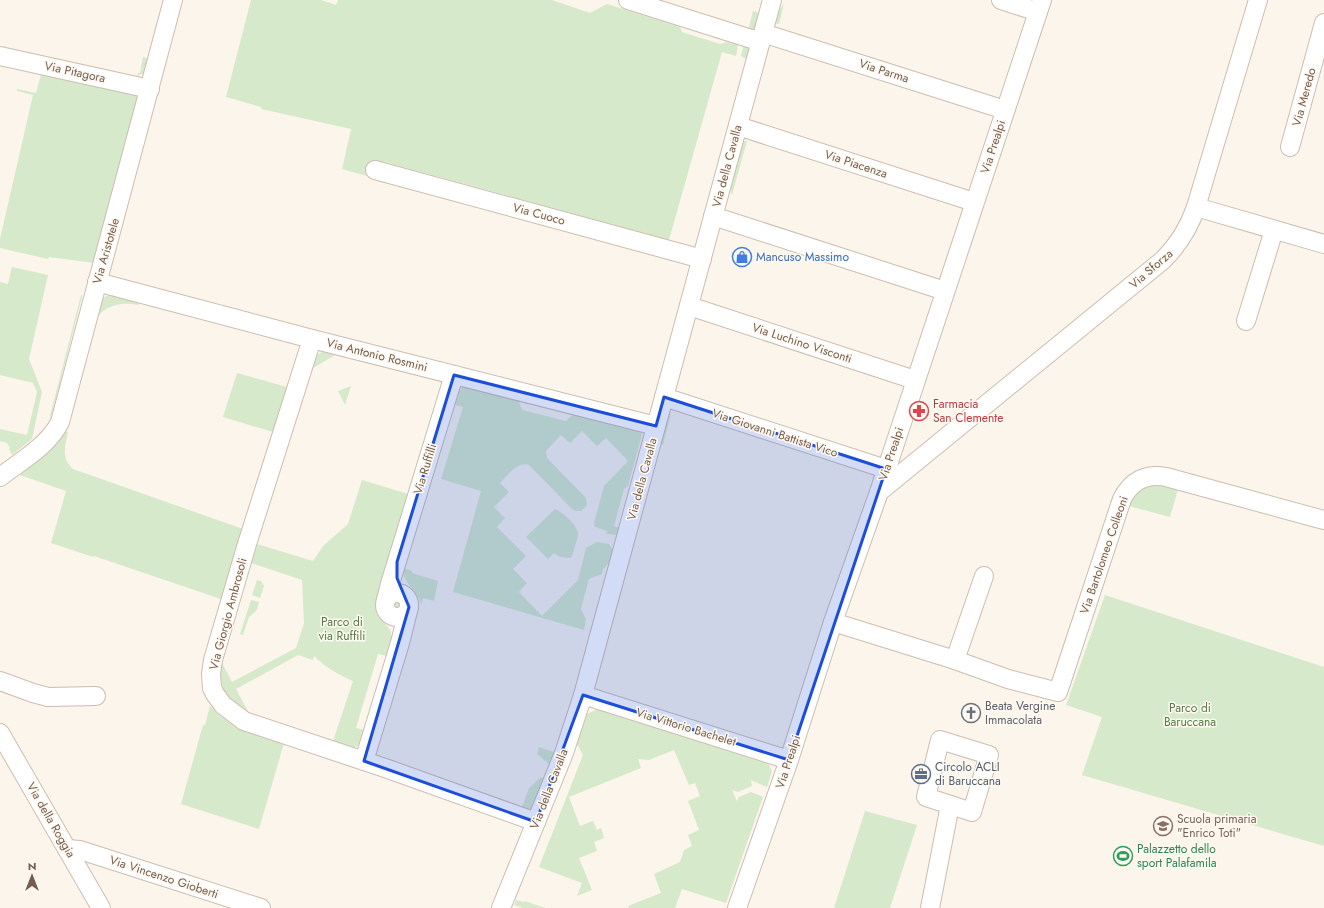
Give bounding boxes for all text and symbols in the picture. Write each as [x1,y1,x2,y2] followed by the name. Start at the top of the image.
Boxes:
[857,54,912,88] street label: Via Parma
[43,57,107,87] street label: Via Pitagora
[1288,65,1321,128] street label: Via Meredo
[976,118,1010,176] street label: Via Prealpi
[707,123,747,209] street label: Via della Cavalla
[822,145,890,183] street label: Via Piacenza
[511,198,568,230] street label: Via Cuoco
[88,216,124,286] street label: Via Aristotele
[1125,245,1177,293] street label: Via Sforza
[731,246,753,268] shop icon: Mancuso Massimo
[756,248,849,266] place label: Mancuso Massimo
[750,318,854,368] street label: Via Luchino Visconti
[325,334,429,376] street label: Via Antonio Rosmini
[933,395,1003,427] place label: Farmacia San Clemente
[908,400,930,422] pharmacy icon: Farmacia San Clemente
[710,404,841,462] street label: Via Giovanni Battista Vico
[874,425,908,483] street label: Via Prealpi
[622,436,662,522] street label: Via della Cavalla
[409,441,441,497] street label: Via Ruffilli
[1075,493,1133,617] street label: Via Bartolomeo Colleoni
[204,556,252,672] street label: Via Giorgio Ambrosoli
[319,613,365,645] park label: Parco di via Ruffili
[985,697,1055,729] place label: Beata Vergine Immacolata
[1164,699,1216,731] park label: Parco di Baruccana
[960,702,982,724] church icon: Beata Vergine Immacolata
[634,703,738,751] street label: Via Vittorio Bachelet
[771,733,805,791] street label: Via Prealpi
[525,746,573,832] street label: Via della Cavalla
[935,758,1001,790] place label: Circolo ACLI di Baruccana
[910,763,932,785] office icon: Circolo ACLI di Baruccana
[22,779,80,861] street label: Via della Roggia
[1177,810,1257,842] place label: Scuola primaria "Enrico Toti"
[1152,815,1174,837] school or university icon: Scuola primaria "Enrico Toti"
[1137,840,1217,872] place label: Palazzetto dello sport Palafamila
[1112,845,1134,867] sports icon: Palazzetto dello sport Palafamila
[107,851,221,903] street label: Via Vincenzo Gioberti
[12,856,52,896] north arrow
[28,858,36,874] text: N

